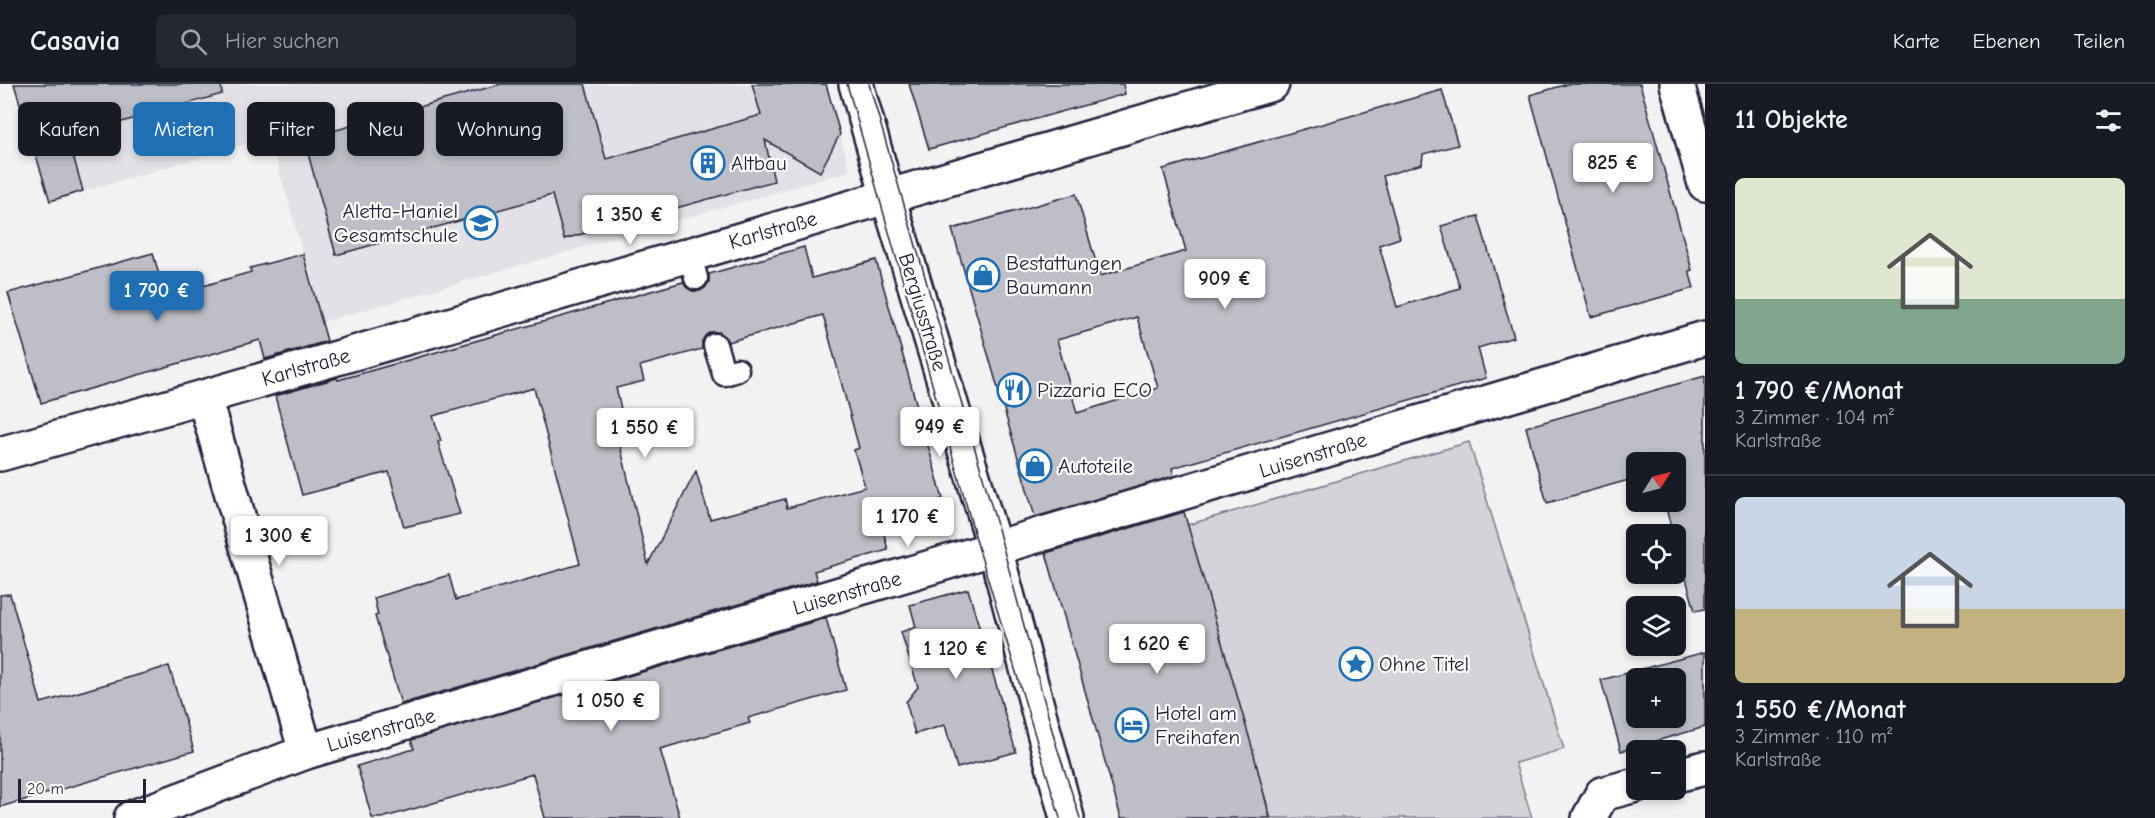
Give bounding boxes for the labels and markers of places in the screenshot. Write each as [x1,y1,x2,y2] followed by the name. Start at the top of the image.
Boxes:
[1571,143,1655,194] pin: 825 €
[690,145,726,181] building icon: Altbau
[731,151,787,175] place label: Altbau
[575,195,685,246] pin: 1 350 €
[334,199,458,247] place label: Aletta-Haniel Gesamtschule
[463,205,499,241] school or university icon: Aletta-Haniel Gesamtschule
[1006,251,1122,299] place label: Bestattungen Baumann
[965,257,1001,293] shop icon: Bestattungen Baumann
[1183,259,1267,310] pin: 909 €
[102,271,212,322] pin: 1 790 €
[996,372,1032,408] restaurant icon: Pizzaria ECO
[1037,378,1152,402] place label: Pizzaria ECO
[898,407,982,458] pin: 949 €
[590,408,700,459] pin: 1 550 €
[1017,448,1053,484] shop icon: Autoteile
[1058,454,1133,478] place label: Autoteile
[853,497,963,548] pin: 1 170 €
[224,516,334,567] pin: 1 300 €
[1102,624,1212,675] pin: 1 620 €
[901,629,1011,680] pin: 1 120 €
[1338,646,1374,682] place icon: Ohne Titel
[1379,652,1469,676] place label: Ohne Titel
[556,681,666,732] pin: 1 050 €
[1155,701,1240,749] place label: Hotel am Freihafen
[1114,707,1150,743] hotel icon: Hotel am Freihafen

